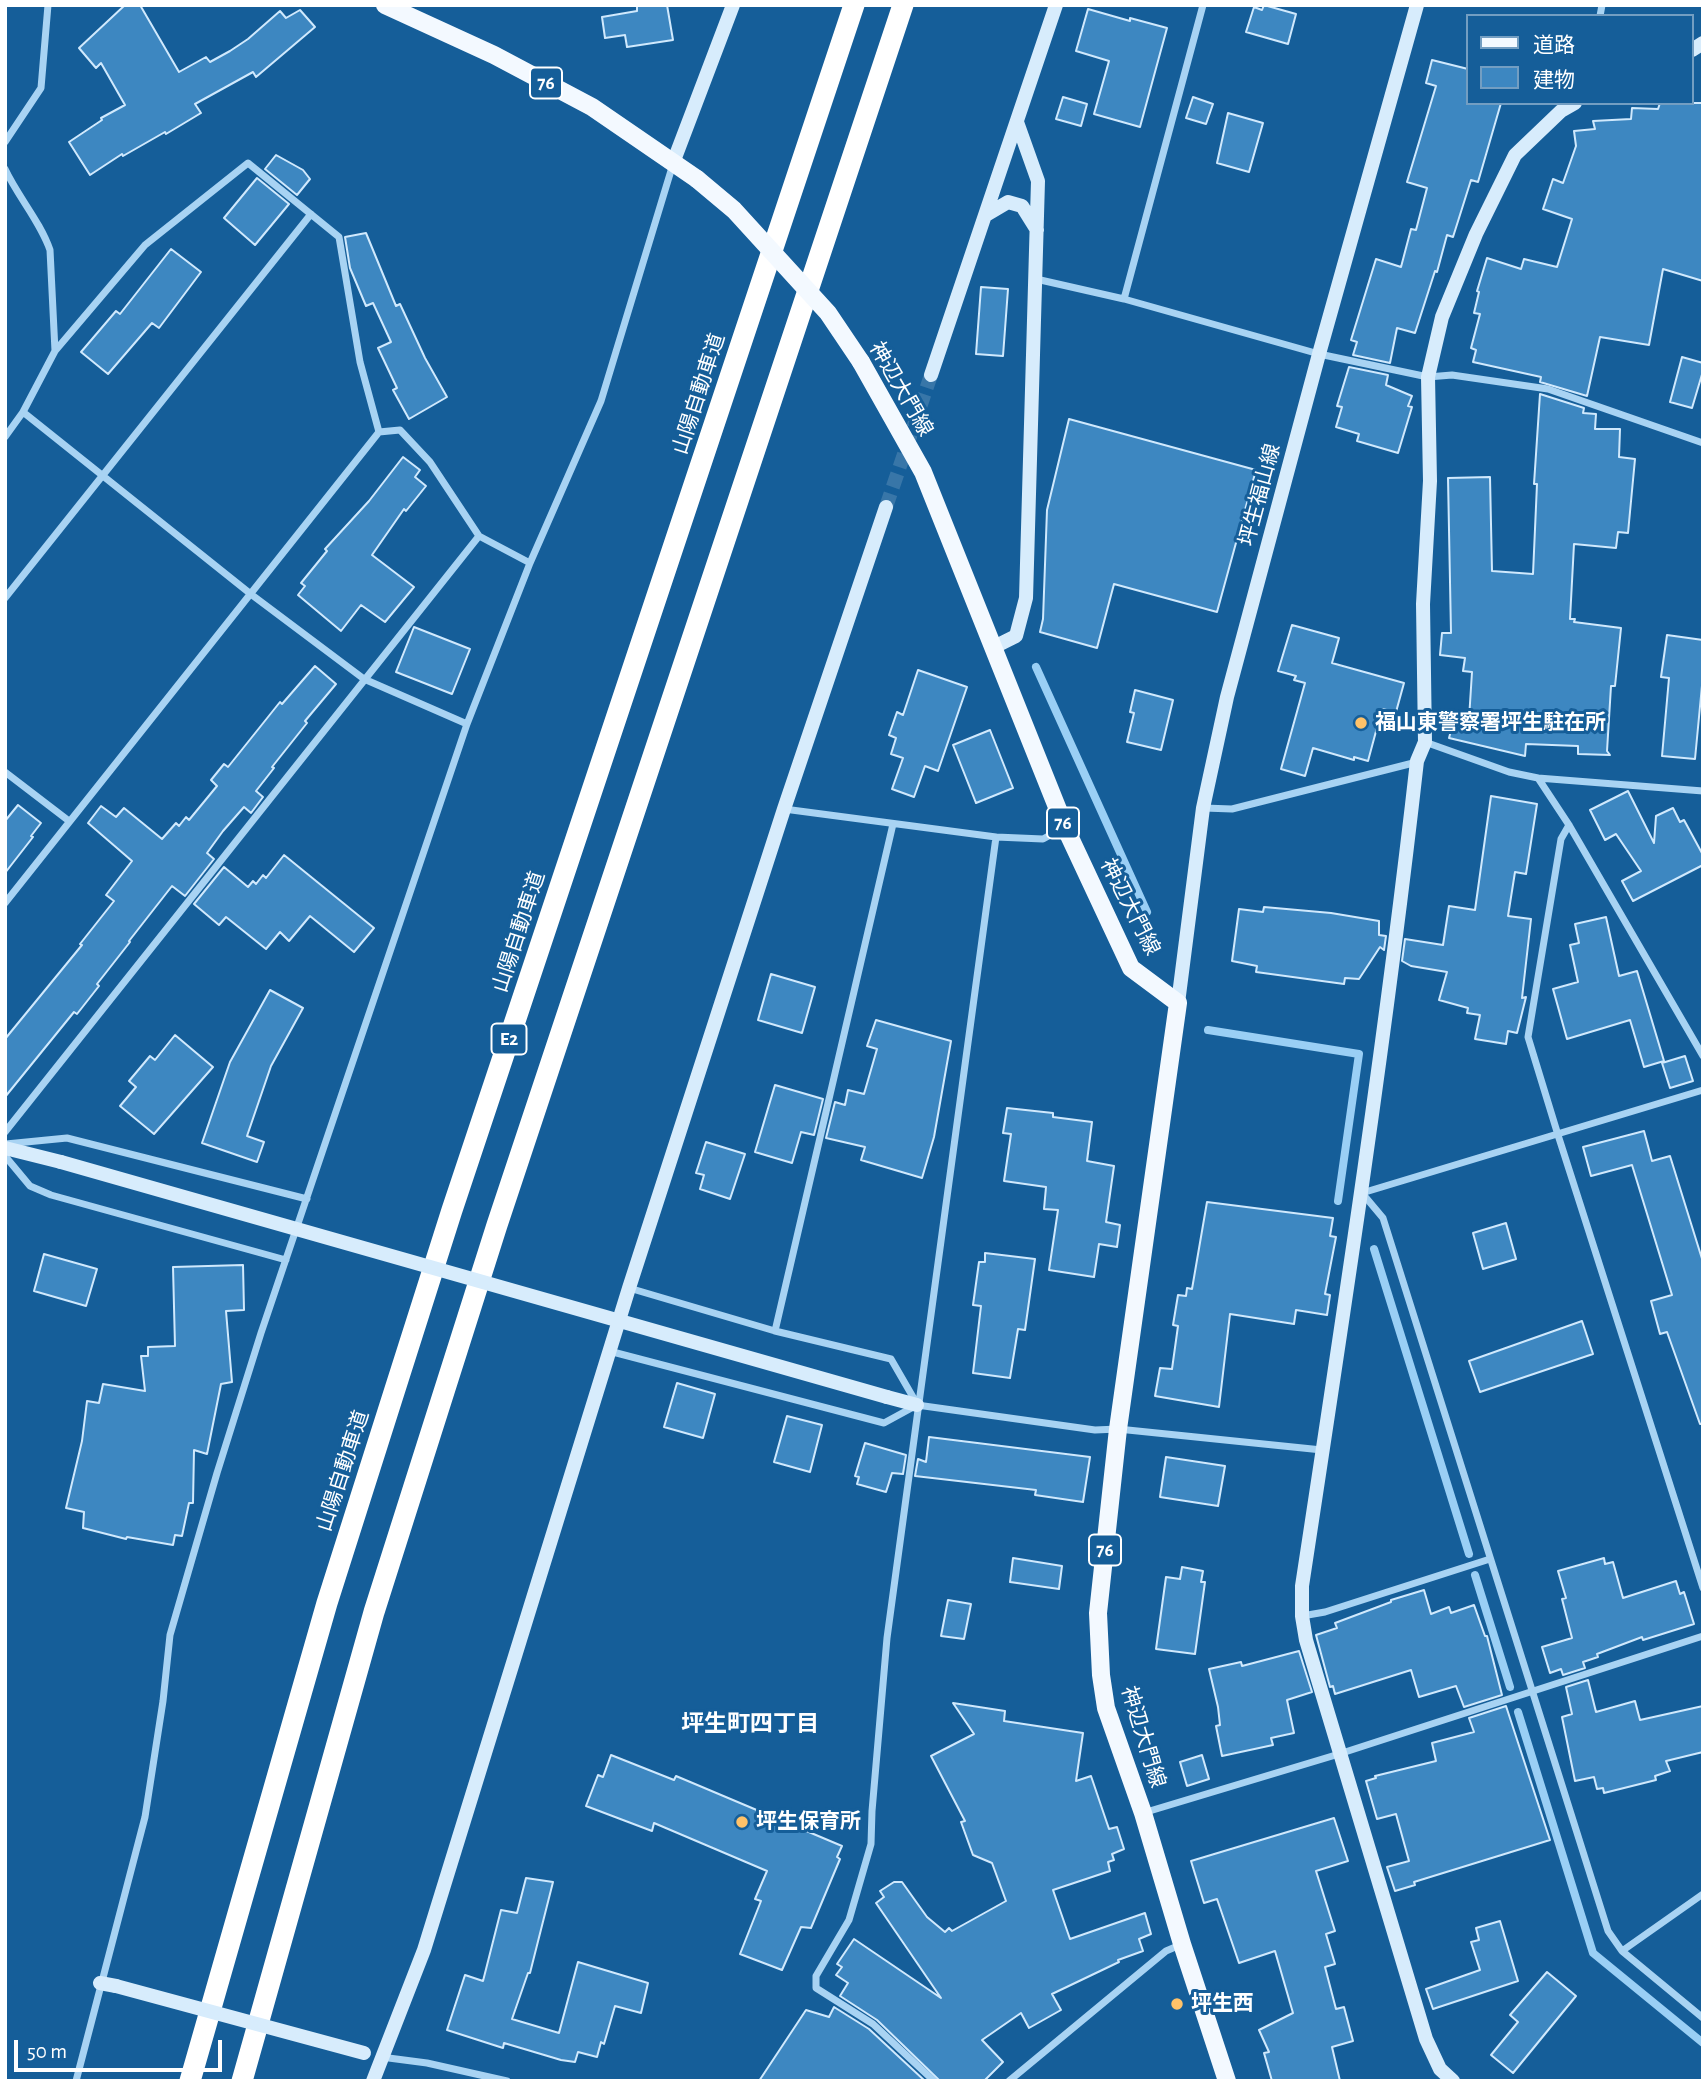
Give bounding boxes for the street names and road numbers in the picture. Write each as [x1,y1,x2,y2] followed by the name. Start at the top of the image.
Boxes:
[530,68,562,99] road number: 76
[668,330,730,458] street label: 山陽自動車道
[864,337,938,441] street label: 神辺大門線
[1234,441,1286,549] street label: 坪生福山線
[1047,808,1079,838] road number: 76
[1095,855,1165,959] street label: 神辺大門線
[488,868,550,996] street label: 山陽自動車道
[491,1023,526,1054] road number: E2
[312,1407,374,1535] street label: 山陽自動車道
[1089,1534,1121,1566] road number: 76
[1116,1683,1170,1791] street label: 神辺大門線

